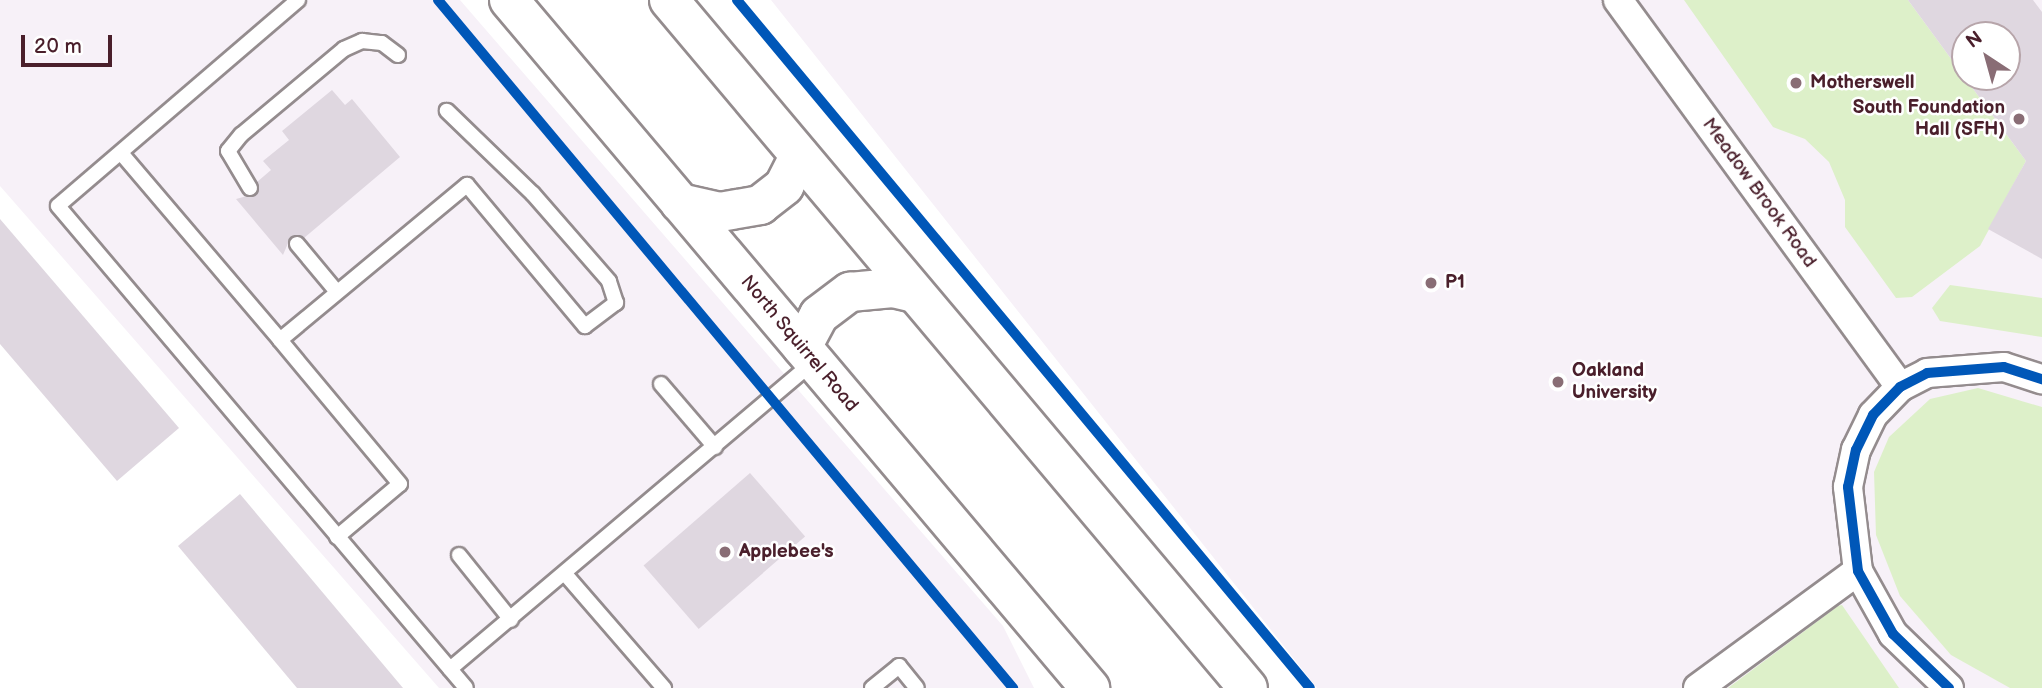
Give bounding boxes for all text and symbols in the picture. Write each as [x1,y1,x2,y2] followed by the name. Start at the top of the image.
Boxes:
[24,21,116,65] scale bar
[1951,21,2021,91] north arrow
[1962,27,1987,54] text: N
[34,34,82,59] text: 20 m
[1810,72,1914,94] place label: Motherswell
[1788,75,1804,91] marker: Motherswell
[1853,97,2005,141] place label: South Foundation Hall (SFH)
[2011,111,2027,127] marker: South Foundation Hall (SFH)
[1697,114,1821,272] street label: Meadow Brook Road
[735,271,863,417] street label: North Squirrel Road
[1445,272,1465,294] place label: P1
[1423,275,1439,291] marker: P1
[1572,360,1657,404] place label: Oakland University
[1550,374,1566,390] marker: Oakland University
[739,541,834,563] place label: Applebee's
[717,544,733,560] marker: Applebee's

